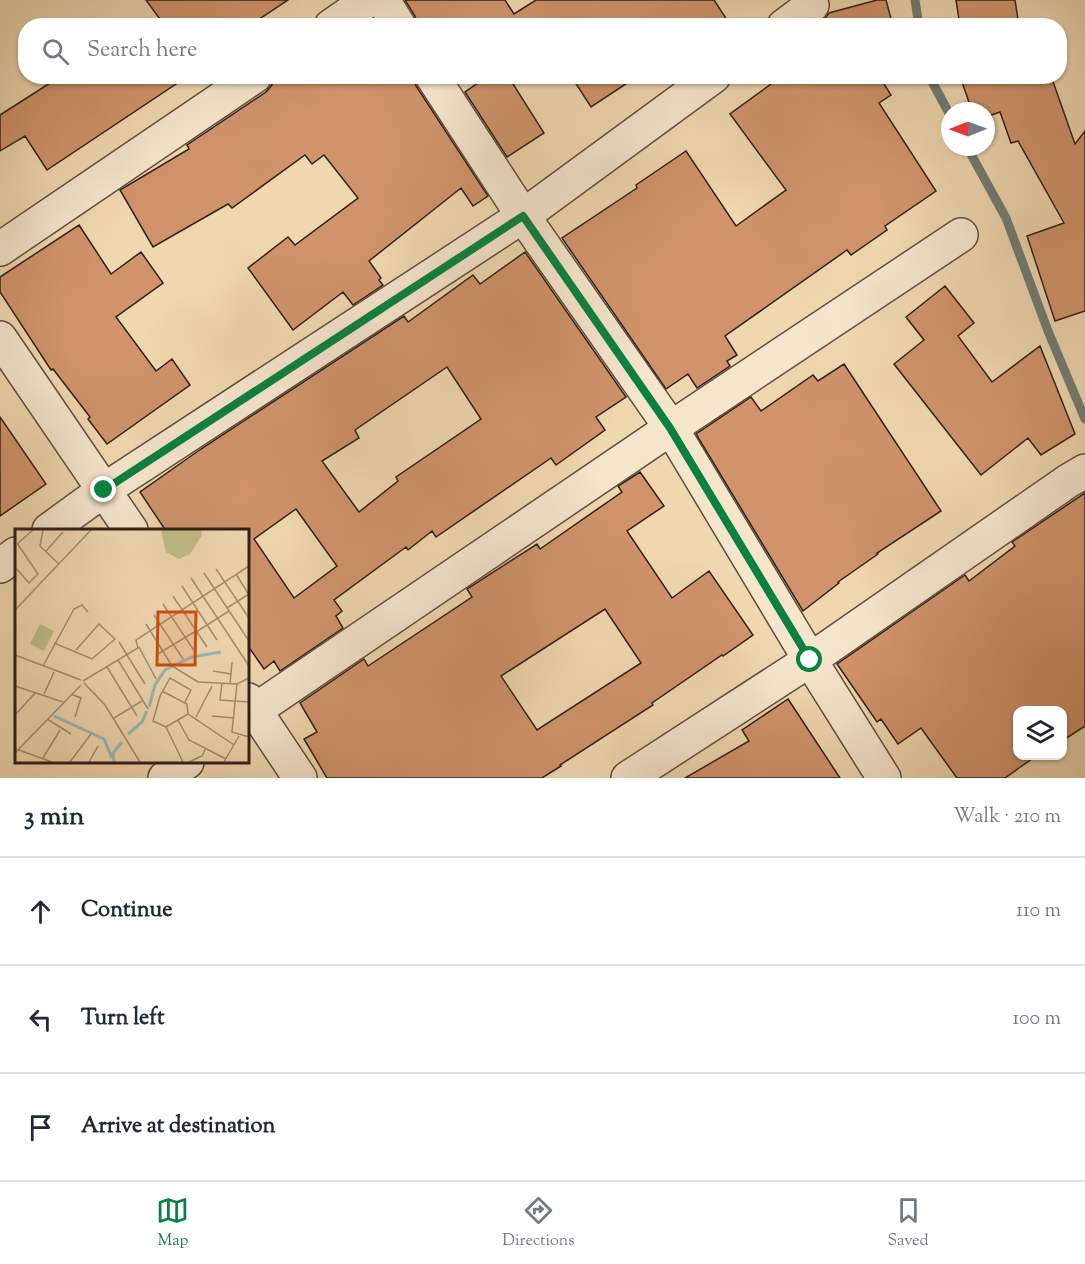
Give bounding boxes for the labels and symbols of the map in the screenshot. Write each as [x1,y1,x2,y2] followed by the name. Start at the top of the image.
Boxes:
[941,102,995,156] north arrow
[90,476,116,502] route end
[15,529,249,763] inset map
[796,646,822,672] route start

